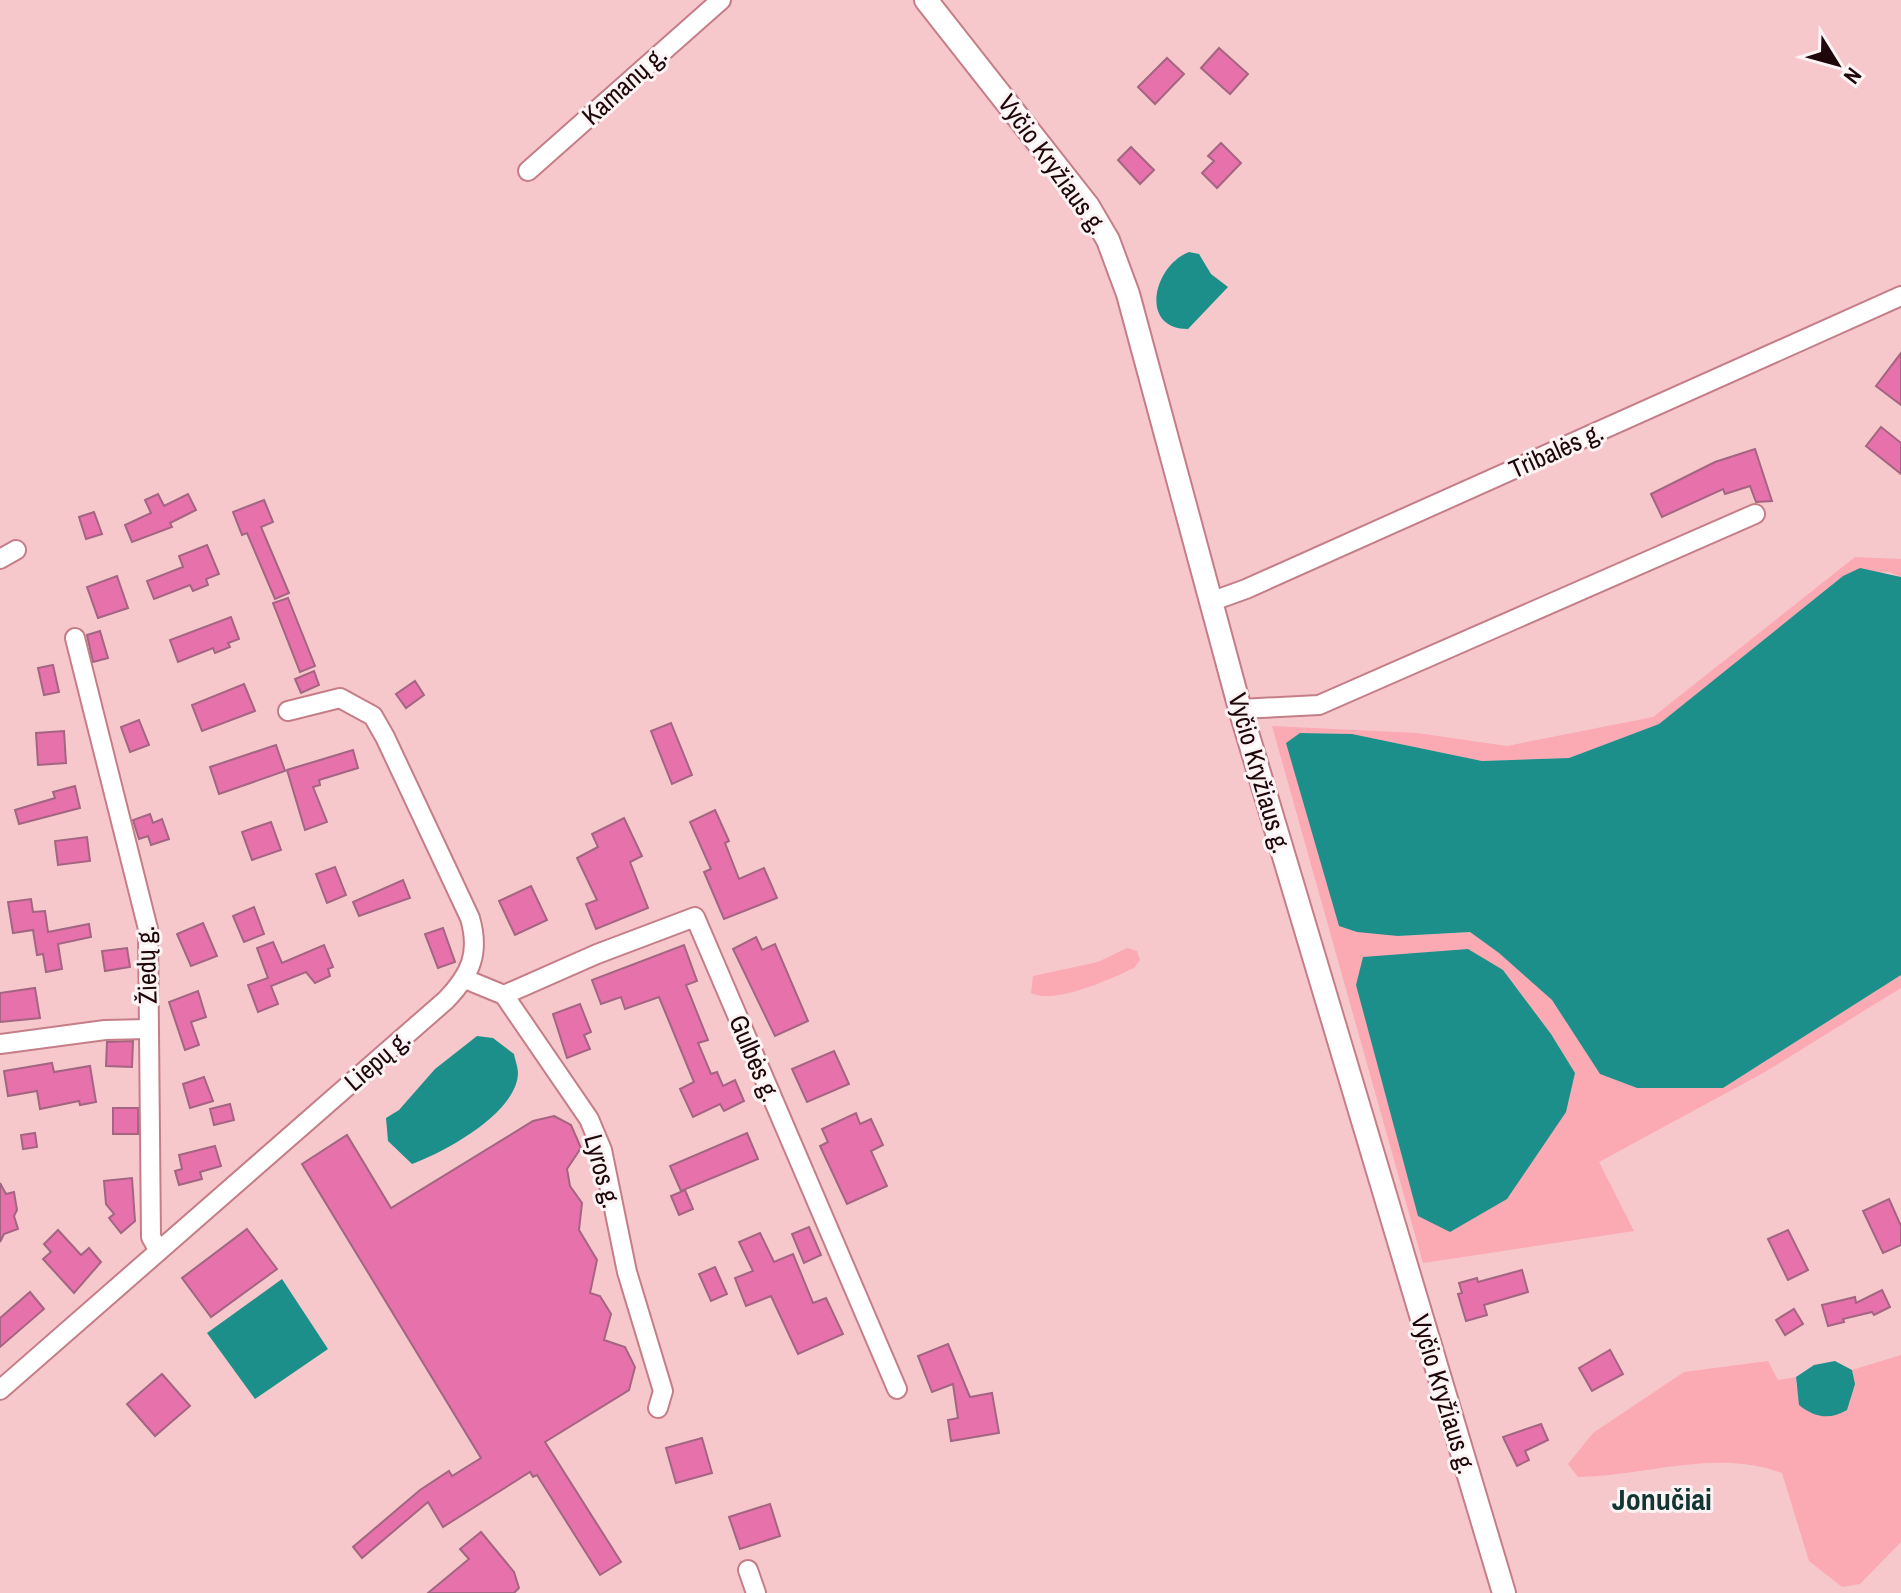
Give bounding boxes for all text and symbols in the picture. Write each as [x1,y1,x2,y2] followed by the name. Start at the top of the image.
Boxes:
[1797,24,1877,104] north arrow
[574,37,674,133] street label: Kamanų g.
[1837,62,1869,90] text: N
[990,87,1116,241] street label: Vyčio Kryžiaus g.
[1503,414,1609,486] street label: Tribalės g.
[1220,689,1300,857] street label: Vyčio Kryžiaus g.
[127,925,165,1005] street label: Žiedų g.
[721,1009,789,1107] street label: Gulbės g.
[336,1022,418,1098] street label: Liepų g.
[576,1130,630,1212] street label: Lyros g.
[1403,1310,1485,1478] street label: Vyčio Kryžiaus g.
[1612,1479,1712,1519] district label: Jonučiai

